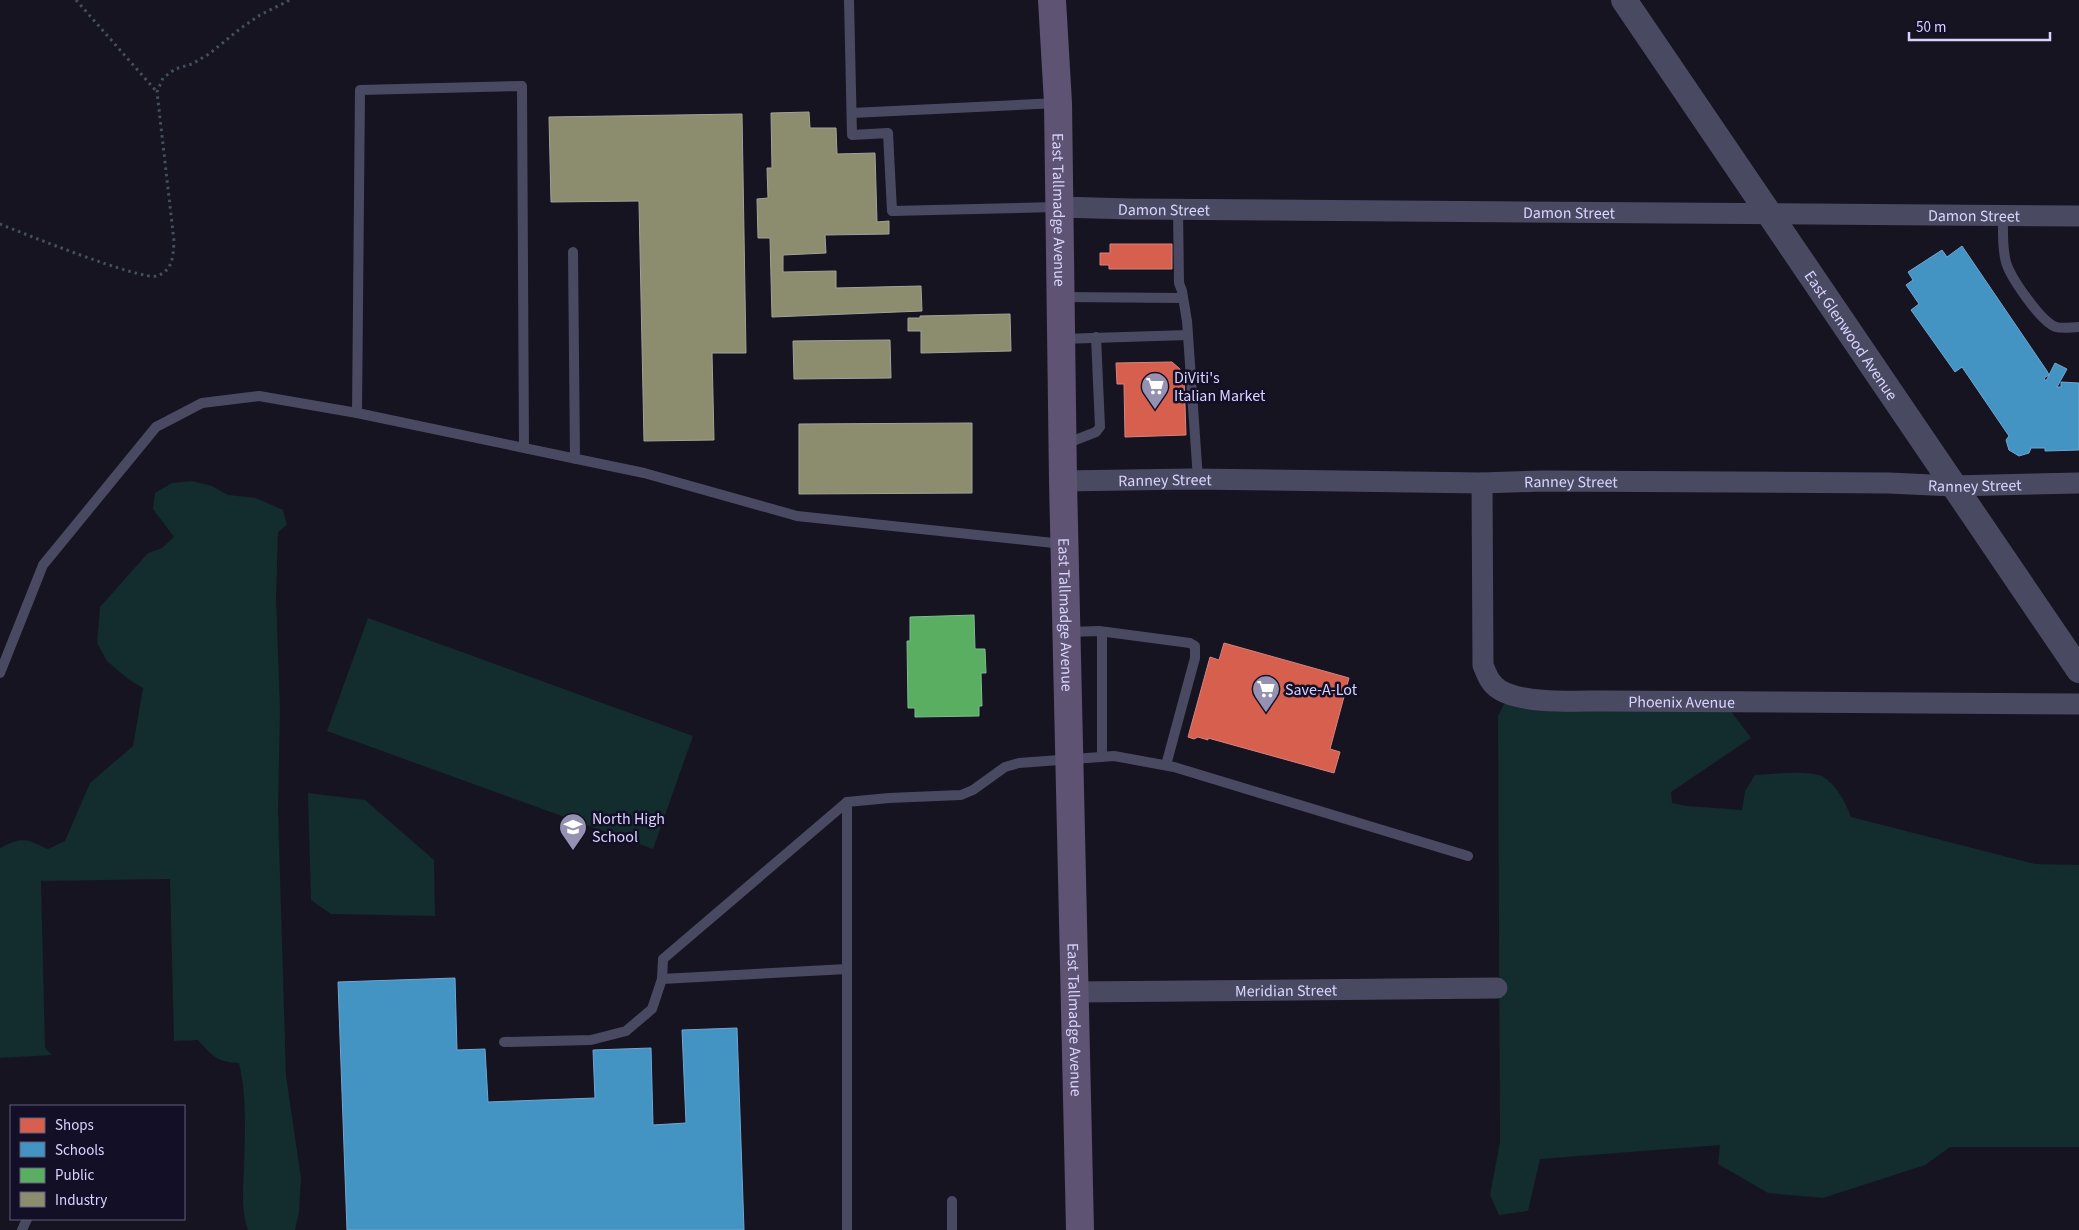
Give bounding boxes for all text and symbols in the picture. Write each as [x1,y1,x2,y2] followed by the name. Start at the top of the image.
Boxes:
[1909,10,2050,42] scale bar
[1916,17,1946,38] text: 50 m
[1046,133,1070,287] street label: East Tallmadge Avenue
[1118,199,1211,222] street label: Damon Street
[1523,202,1616,225] street label: Damon Street
[1928,205,2021,228] street label: Damon Street
[1799,266,1903,405] street label: East Glenwood Avenue
[1174,367,1266,407] place label: DiViti's Italian Market
[1140,371,1170,410] supermarket icon: DiViti's Italian Market
[1118,469,1212,492] street label: Ranney Street
[1524,471,1618,494] street label: Ranney Street
[1928,474,2022,498] street label: Ranney Street
[1052,538,1078,692] street label: East Tallmadge Avenue
[1251,674,1281,713] supermarket icon: Save-A-Lot
[1285,679,1358,701] place label: Save-A-Lot
[1628,691,1735,714] street label: Phoenix Avenue
[592,808,665,848] place label: North High School
[558,812,588,851] school or university icon: North High School
[1061,943,1087,1097] street label: East Tallmadge Avenue
[1235,980,1338,1002] street label: Meridian Street
[10,1105,185,1220] legend
[55,1115,94,1136] text: Shops
[55,1140,104,1161] text: Schools
[55,1165,94,1186] text: Public
[55,1190,107,1211] text: Industry

